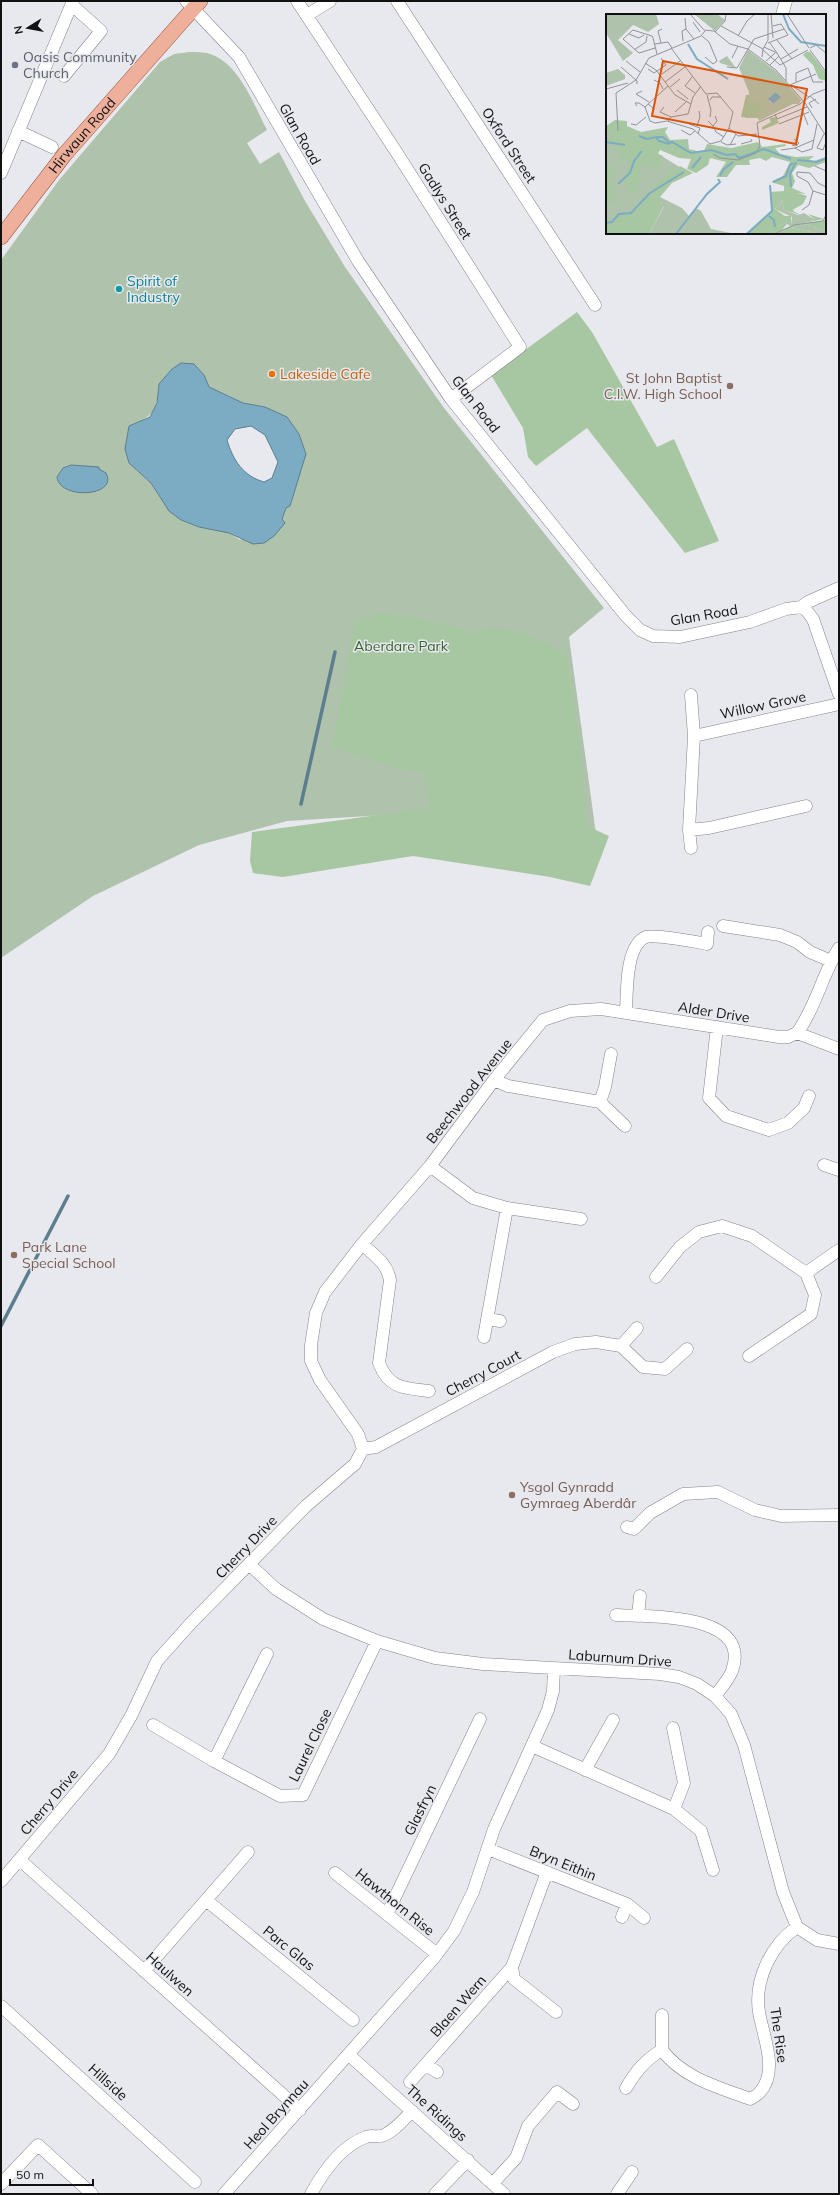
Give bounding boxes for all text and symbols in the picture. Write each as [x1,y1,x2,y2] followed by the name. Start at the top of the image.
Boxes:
[8,8,48,48] north arrow
[606,14,826,234] inset map
[11,24,26,35] text: N
[23,48,137,82] place label: Oasis Community Church
[10,60,20,70] marker: Oasis Community Church
[44,94,120,177] street label: Hirwaun Road
[275,100,325,168] street label: Glan Road
[478,104,540,186] street label: Oxford Street
[414,159,476,243] street label: Gadlys Street
[127,272,181,306] place label: Spirit of Industry
[114,284,124,294] marker: Spirit of Industry
[280,365,371,383] place label: Lakeside Cafe
[267,369,277,379] marker: Lakeside Cafe
[604,369,722,403] place label: St John Baptist C.I.W. High School
[448,372,504,436] street label: Glan Road
[725,381,735,391] marker: St John Baptist C.I.W. High School
[669,600,739,630] street label: Glan Road
[354,637,449,655] park label: Aberdare Park
[718,687,808,723] street label: Willow Grove
[677,997,751,1027] street label: Alder Drive
[422,1035,516,1147] street label: Beechwood Avenue
[22,1238,116,1272] place label: Park Lane Special School
[9,1250,19,1260] marker: Park Lane Special School
[442,1346,524,1400] street label: Cherry Court
[519,1478,637,1512] place label: Ysgol Gynradd Gymraeg Aberdâr
[507,1490,517,1500] marker: Ysgol Gynradd Gymraeg Aberdâr
[211,1512,281,1582] street label: Cherry Drive
[568,1645,672,1671] street label: Laburnum Drive
[285,1705,335,1785] street label: Laurel Close
[16,1765,82,1839] street label: Cherry Drive
[400,1781,440,1839] street label: Glasfryn
[527,1841,599,1885] street label: Bryn Eithin
[352,1864,438,1940] street label: Hawthorn Rise
[259,1922,319,1974] street label: Parc Glas
[142,1948,198,2000] street label: Haulwen
[426,1971,490,2041] street label: Blaen Wern
[766,2006,792,2064] street label: The Rise
[85,2060,131,2104] street label: Hillside
[240,2075,312,2153] street label: Heol Brynnau
[403,2081,471,2145] street label: The Ridings
[10,2161,93,2187] scale bar
[16,2167,44,2182] text: 50 m

